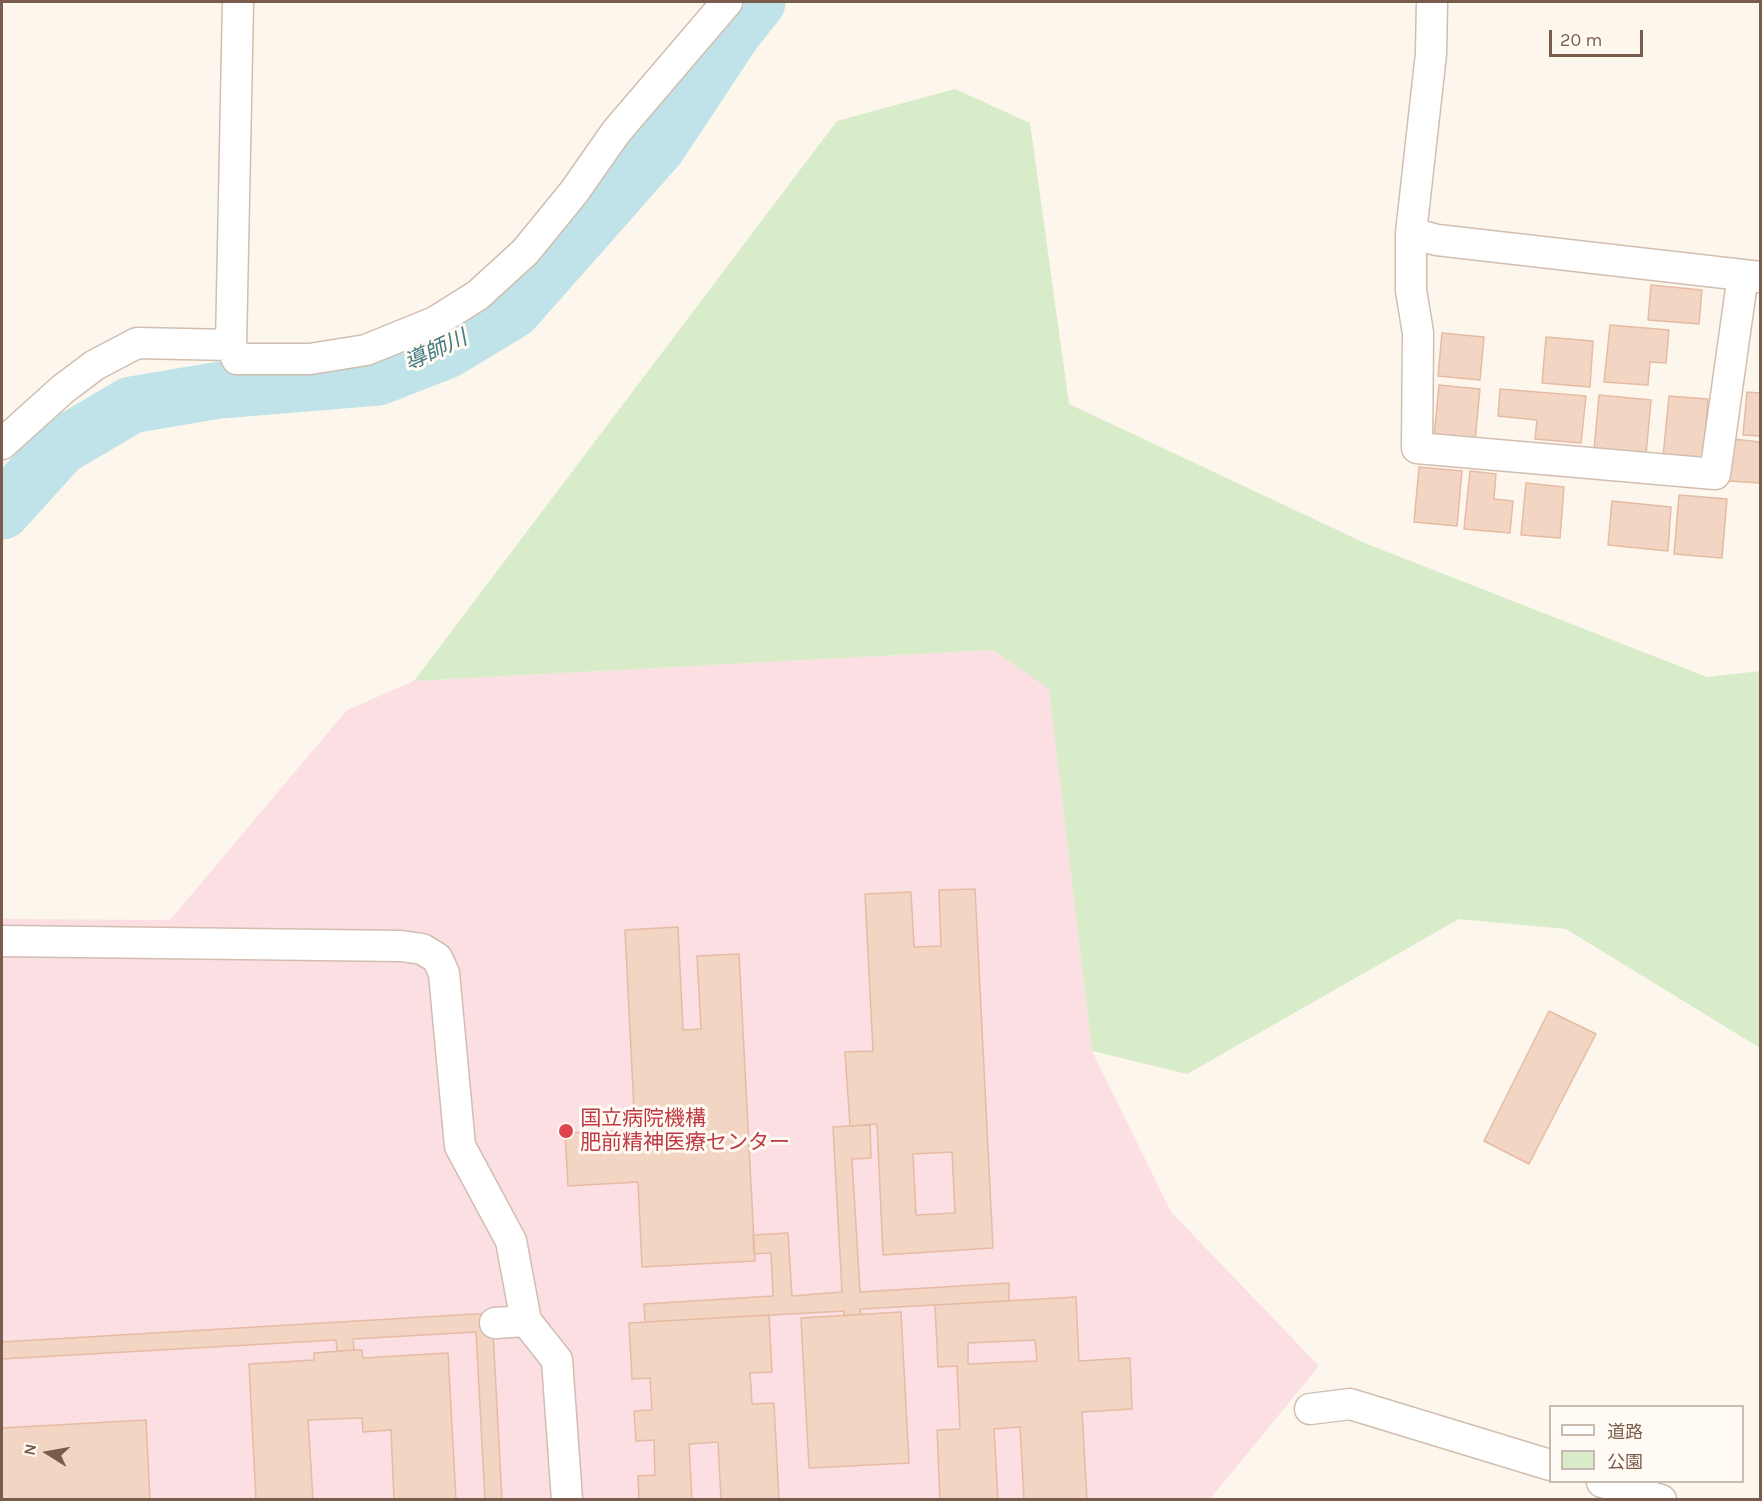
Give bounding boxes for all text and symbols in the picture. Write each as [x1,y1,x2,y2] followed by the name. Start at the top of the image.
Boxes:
[1552,18,1646,56] scale bar
[1560,29,1602,51] text: 20 m
[401,325,471,377] water label: 導師川
[580,1106,790,1156] place label: 国立病院機構 肥前精神医療センター
[557,1122,575,1140] marker: 国立病院機構 肥前精神医療センター
[1549,1405,1744,1483] legend
[1607,1421,1643,1443] text: 道路
[18,1423,78,1483] north arrow
[19,1442,40,1457] text: N
[1607,1451,1643,1473] text: 公園

